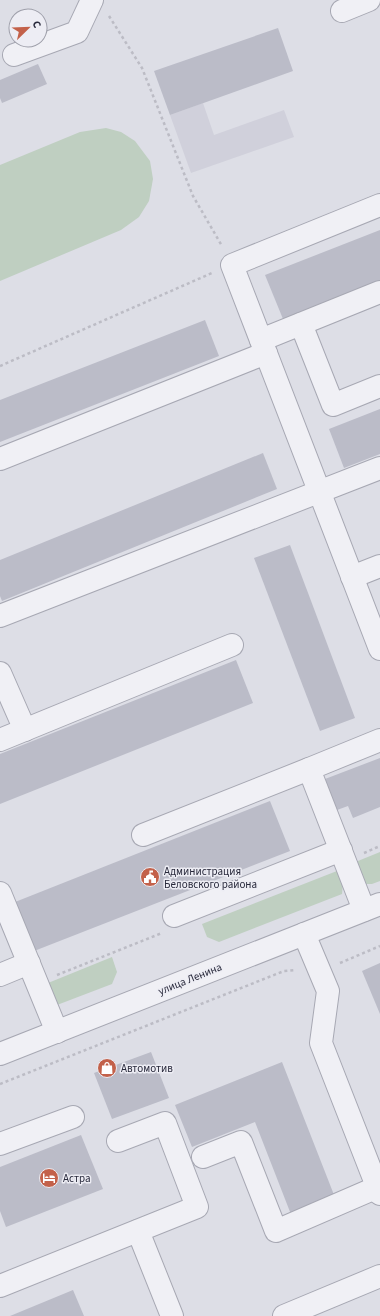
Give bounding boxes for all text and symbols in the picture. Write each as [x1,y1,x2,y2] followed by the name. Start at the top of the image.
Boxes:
[8,8,48,48] north arrow
[29,18,45,31] text: С
[164,864,257,892] place label: Администрация Беловского района
[139,866,161,888] public building icon: Администрация Беловского района
[156,959,224,999] street label: улица Ленина
[96,1057,118,1079] shop icon: Автомотив
[121,1061,173,1076] place label: Автомотив
[38,1167,60,1189] hotel icon: Астра
[63,1171,90,1186] place label: Астра

